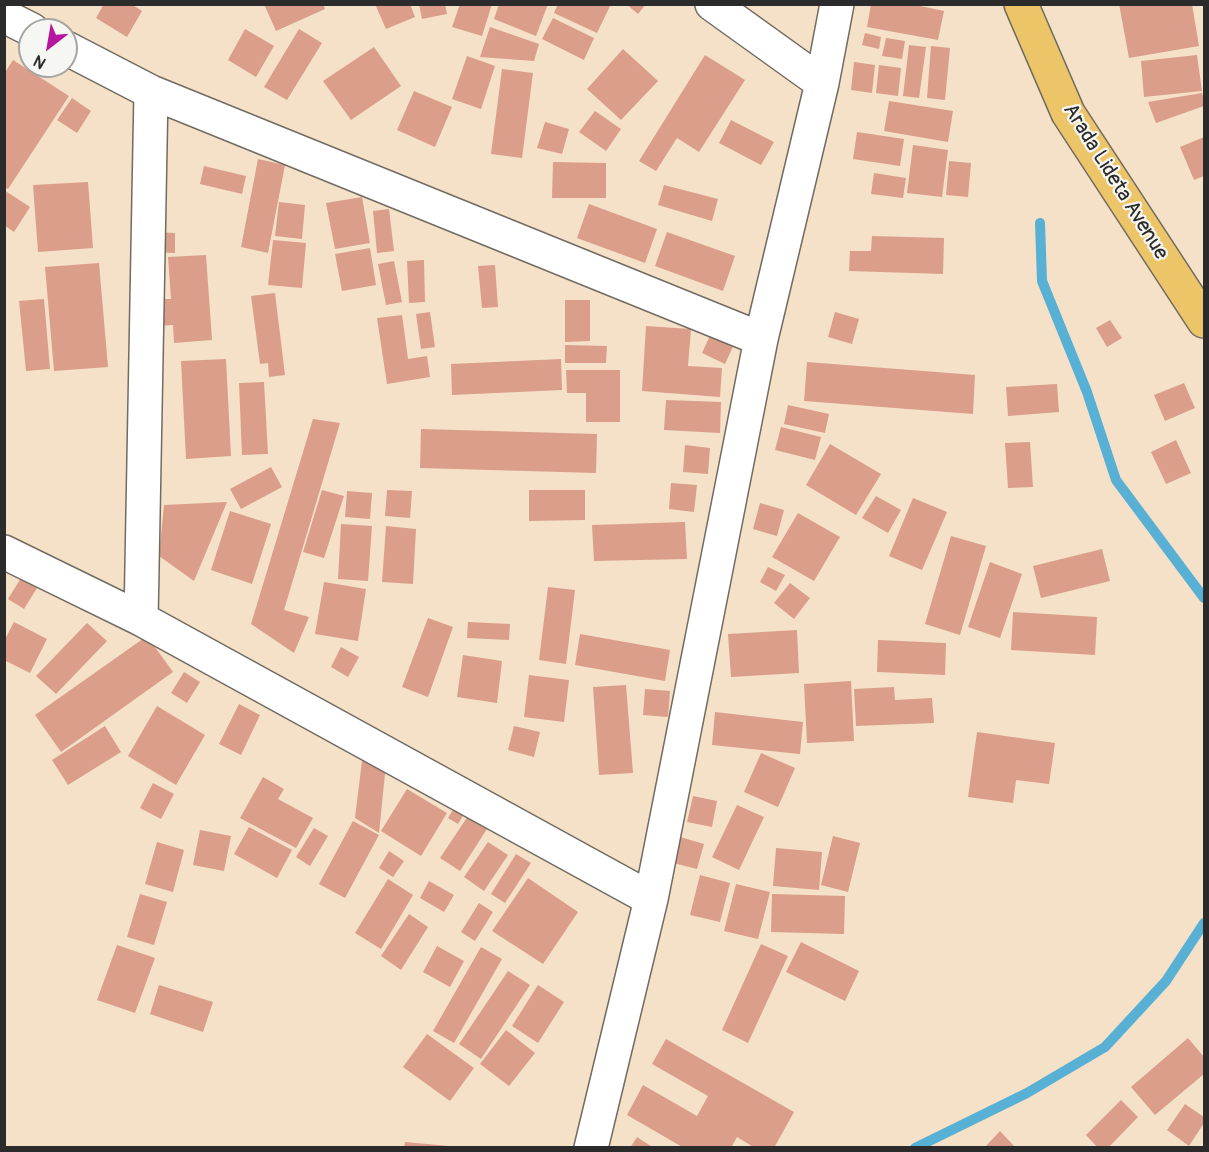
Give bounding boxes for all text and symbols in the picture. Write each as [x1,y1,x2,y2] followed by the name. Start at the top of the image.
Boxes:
[18,18,78,78] north arrow
[30,50,50,73] text: N
[1057,99,1173,265] street label: Arada Lideta Avenue

